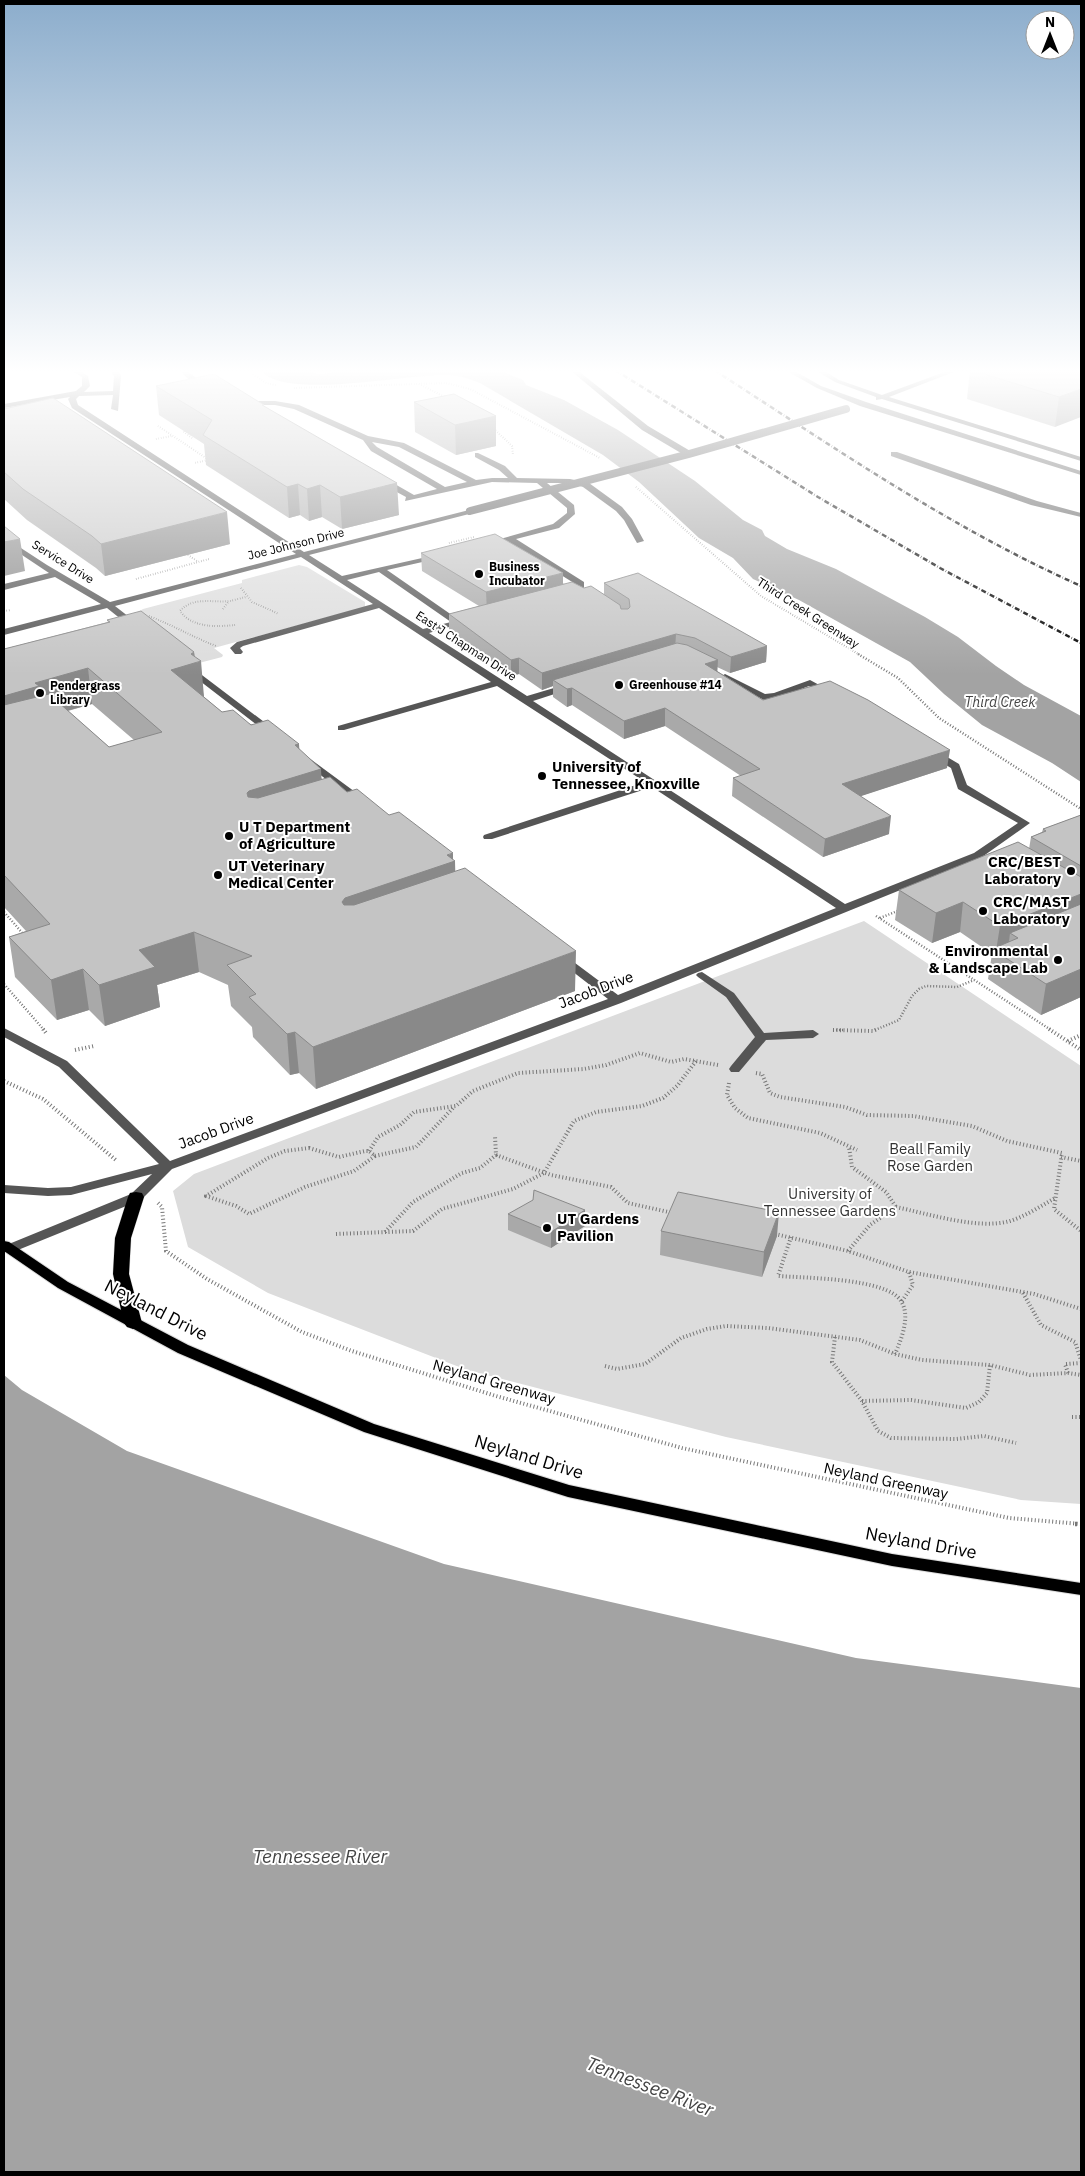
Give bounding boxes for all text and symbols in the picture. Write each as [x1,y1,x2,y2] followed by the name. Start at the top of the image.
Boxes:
[1025,10,1075,60] north arrow
[1045,13,1055,31] text: N
[246,524,346,563] street label: Joe Johnson Drive
[30,537,97,587] street label: Service Drive
[489,559,545,588] place label: Business Incubator
[473,568,485,580] marker: Business Incubator
[754,574,862,651] street label: Third Creek Greenway
[413,607,520,684] street label: East J Chapman Drive
[629,677,722,692] place label: Greenhouse #14
[50,678,120,707] place label: Pendergrass Library
[613,679,625,691] marker: Greenhouse #14
[34,687,46,699] marker: Pendergrass Library
[965,693,1036,711] water label: Third Creek
[552,757,700,793] place label: University of Tennessee, Knoxville
[536,770,548,782] marker: University of Tennessee, Knoxville
[239,817,350,853] place label: U T Department of Agriculture
[223,830,235,842] marker: U T Department of Agriculture
[984,852,1061,888] place label: CRC/BEST Laboratory
[228,856,334,892] place label: UT Veterinary Medical Center
[1065,865,1077,877] marker: CRC/BEST Laboratory
[212,869,224,881] marker: UT Veterinary Medical Center
[993,892,1070,928] place label: CRC/MAST Laboratory
[977,905,989,917] marker: CRC/MAST Laboratory
[928,941,1048,977] place label: Environmental & Landscape Lab
[1052,954,1064,966] marker: Environmental & Landscape Lab
[556,967,636,1012] street label: Jacob Drive
[176,1108,256,1153] street label: Jacob Drive
[887,1139,973,1175] park label: Beall Family Rose Garden
[764,1184,896,1220] park label: University of Tennessee Gardens
[557,1209,640,1245] place label: UT Gardens Pavilion
[541,1222,553,1234] marker: UT Gardens Pavilion
[101,1274,212,1345] street label: Neyland Drive
[431,1355,558,1408] street label: Neyland Greenway
[472,1429,587,1484] street label: Neyland Drive
[822,1458,951,1503] street label: Neyland Greenway
[864,1521,979,1564] street label: Neyland Drive
[253,1844,388,1868] water label: Tennessee River
[583,2051,718,2122] water label: Tennessee River

